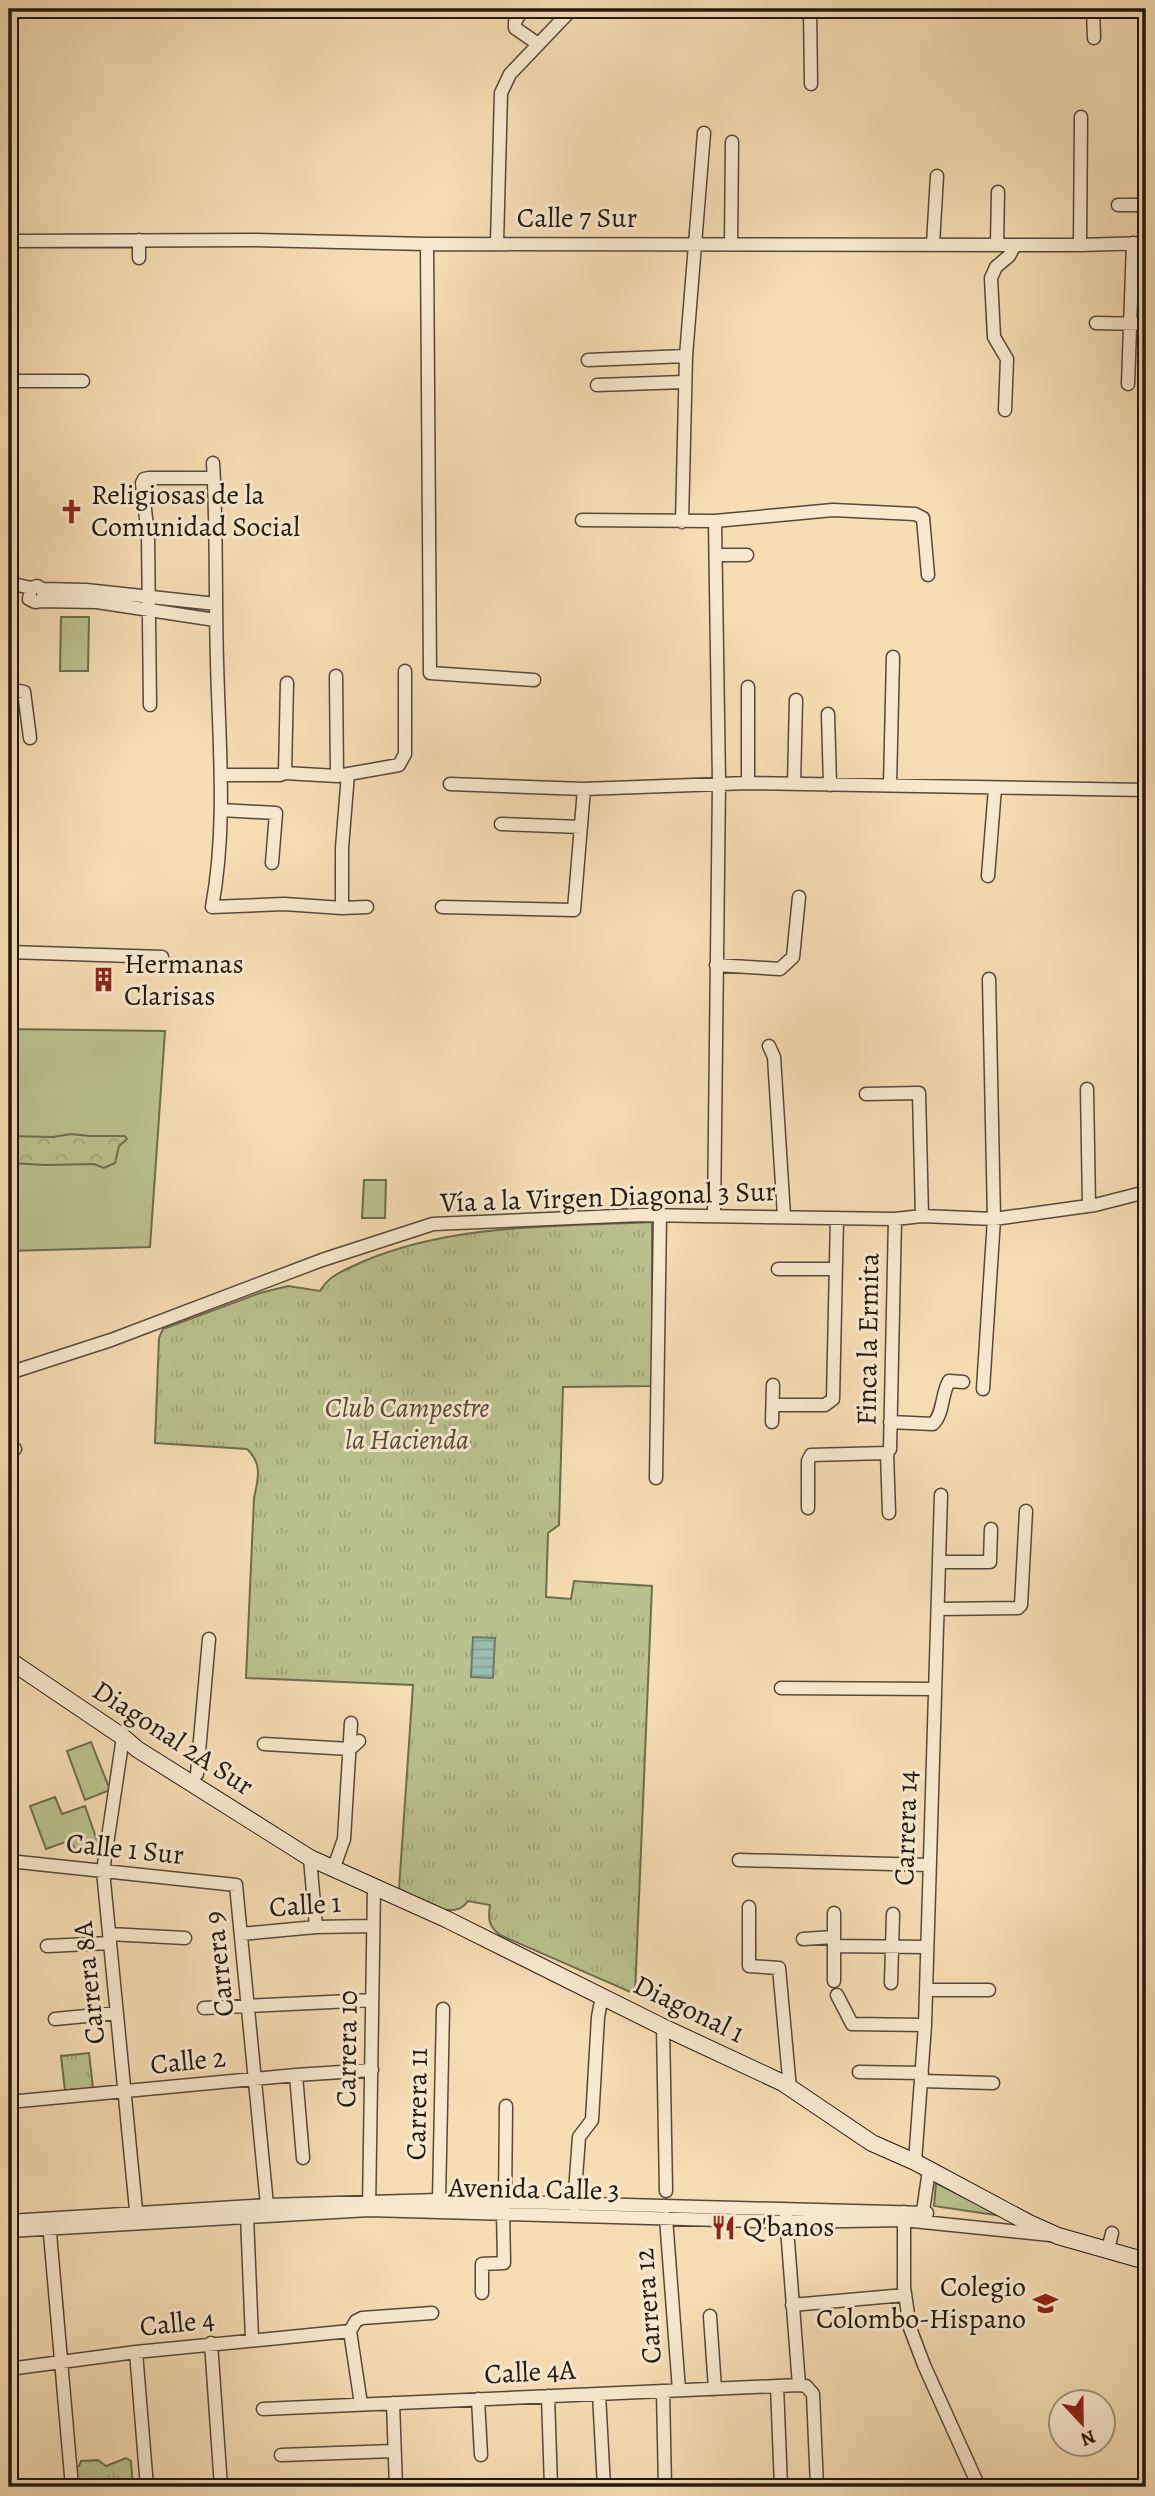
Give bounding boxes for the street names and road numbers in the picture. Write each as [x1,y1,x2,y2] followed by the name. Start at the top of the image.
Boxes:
[517,199,637,237] street label: Calle 7 Sur
[439,1172,777,1222] street label: Vía a la Virgen Diagonal 3 Sur
[847,1252,889,1426] street label: Finca la Ermita
[85,1672,261,1805] street label: Diagonal 2A Sur
[885,1770,927,1886] street label: Carrera 14
[64,1824,186,1874] street label: Calle 1 Sur
[268,1884,342,1926] street label: Calle 1
[195,1909,243,2019] street label: Carrera 9
[64,1919,114,2046] street label: Carrera 8A
[627,1966,751,2052] street label: Diagonal 1
[327,1990,367,2108] street label: Carrera 10
[148,2038,228,2084] street label: Calle 2
[397,2047,437,2161] street label: Carrera 11
[447,2168,620,2209] street label: Avenida Calle 3
[625,2247,671,2365] street label: Carrera 12
[138,2300,216,2346] street label: Calle 4
[483,2351,577,2393] street label: Calle 4A

